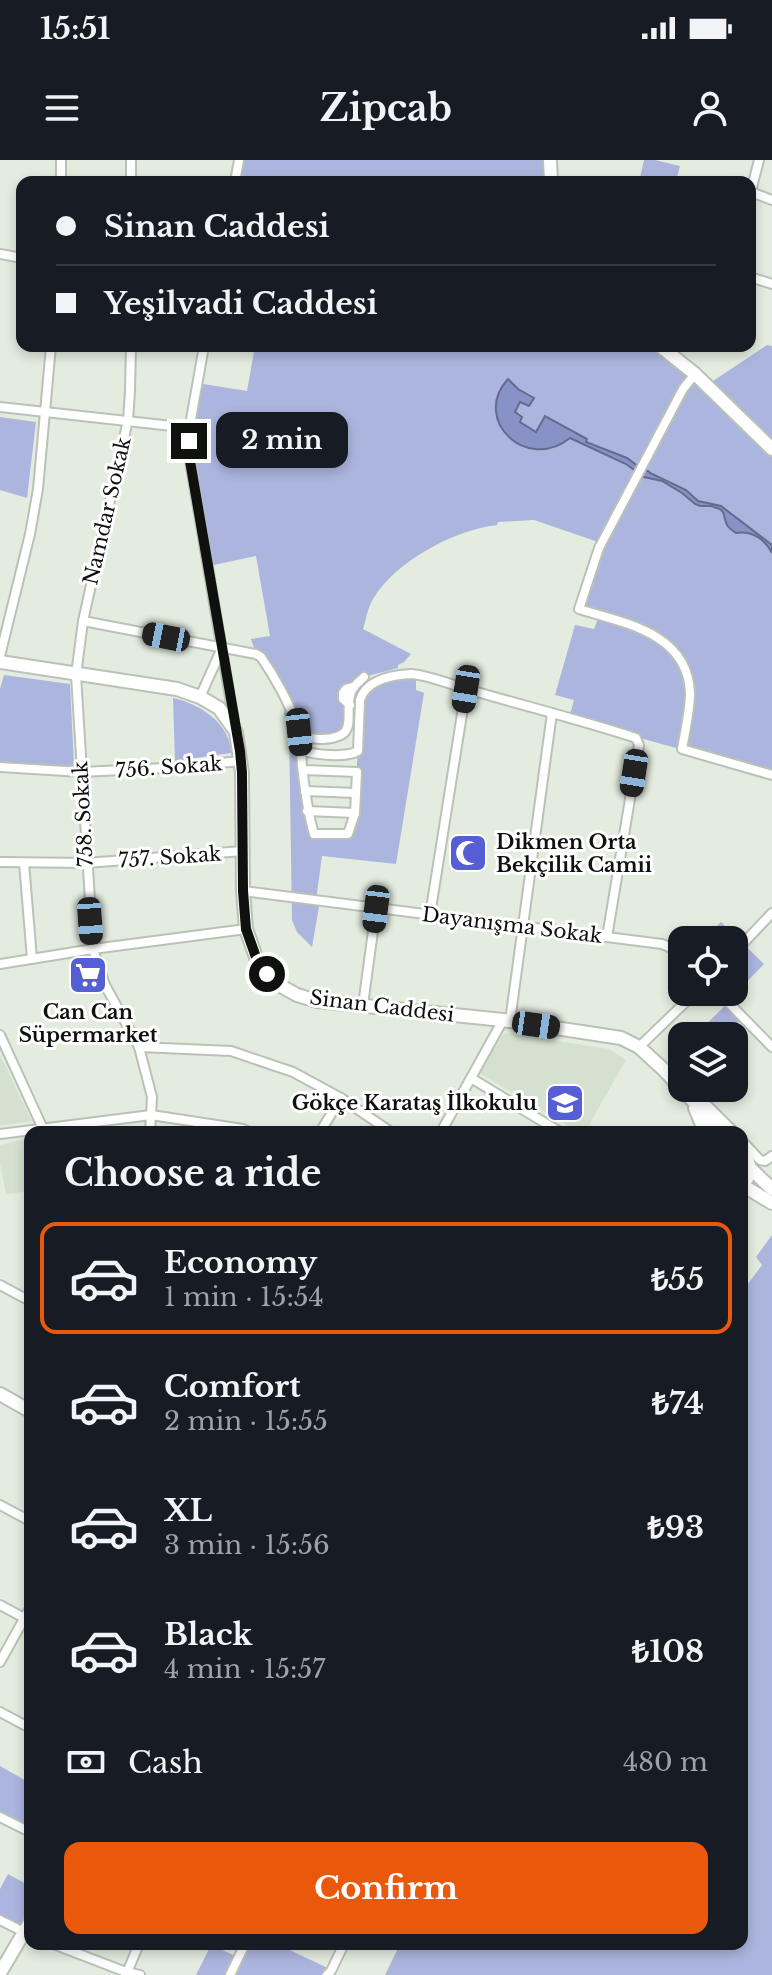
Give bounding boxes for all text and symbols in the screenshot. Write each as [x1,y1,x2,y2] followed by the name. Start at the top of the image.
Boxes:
[40,10,110,47] text: 15:51
[40,86,84,130] icon: menu
[320,86,452,131] text: Zipcab
[688,86,732,130] icon: person
[104,208,329,245] text: Sinan Caddesi
[104,285,378,322] text: Yeşilvadi Caddesi
[217,413,349,469] callout: 2 min
[171,423,207,459] route end
[242,424,322,456] text: 2 min
[78,434,136,587] street label: Namdar Sokak
[140,621,192,653] car
[450,663,482,715] car
[285,707,313,757] car
[618,747,650,799] car
[115,751,224,783] street label: 756. Sokak
[68,760,98,868] street label: 758. Sokak
[496,830,652,877] place label: Dikmen Orta Bekçilik Camii
[447,832,489,874] mosque icon: Dikmen Orta Bekçilik Camii
[118,841,223,873] street label: 757. Sokak
[361,884,391,934] car
[76,896,104,946] car
[421,902,604,948] street label: Dayanışma Sokak
[668,926,748,1102] map controls
[668,926,748,1006] button: locate
[67,954,109,996] supermarket icon: Can Can Süpermarket
[249,956,285,992] route start
[308,985,456,1027] street label: Sinan Caddesi
[19,1000,158,1047] place label: Can Can Süpermarket
[511,1010,561,1040] car
[668,1022,748,1102] button: layers
[544,1082,586,1124] school or university icon: Gökçe Karataş İlkokulu
[292,1090,537,1115] place label: Gökçe Karataş İlkokulu
[64,1151,321,1196] text: Choose a ride
[68,1242,140,1314] icon: car
[164,1244,317,1281] text: Economy
[651,1261,704,1298] text: ₺55
[164,1281,324,1313] text: 1 min · 15:54
[68,1366,140,1438] icon: car
[164,1368,301,1405] text: Comfort
[652,1385,704,1422] text: ₺74
[164,1405,328,1437] text: 2 min · 15:55
[68,1490,140,1562] icon: car
[164,1492,212,1529] text: XL
[648,1509,704,1546] text: ₺93
[164,1529,330,1561] text: 3 min · 15:56
[68,1614,140,1686] icon: car
[164,1616,252,1653] text: Black
[632,1633,704,1670] text: ₺108
[164,1653,325,1685] text: 4 min · 15:57
[64,1740,108,1784] icon: cash
[128,1744,203,1781] text: Cash
[623,1746,708,1778] text: 480 m
[64,1842,708,1934] button: Confirm

